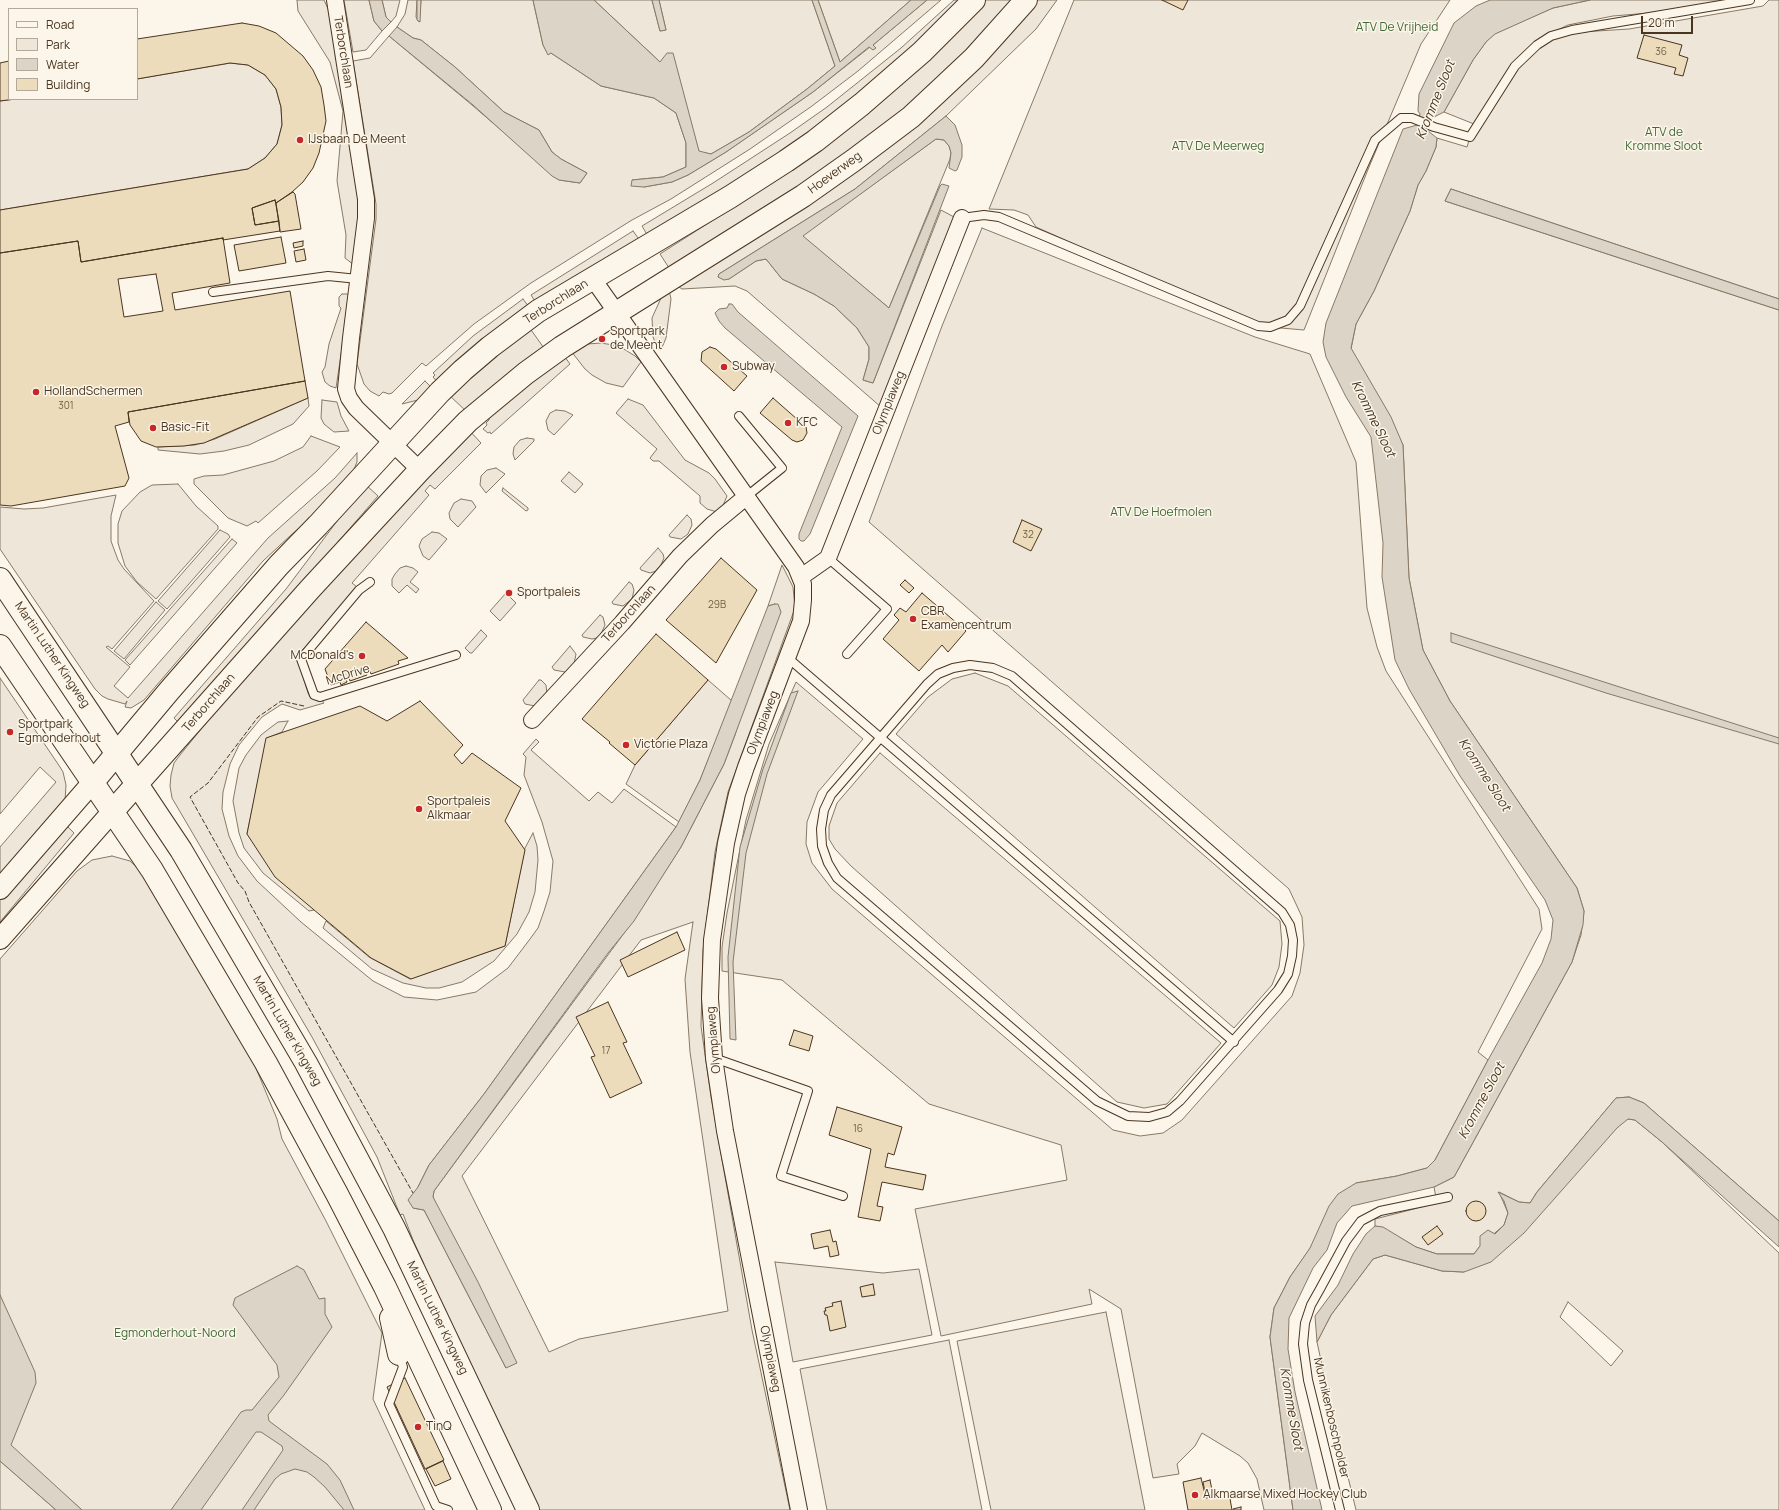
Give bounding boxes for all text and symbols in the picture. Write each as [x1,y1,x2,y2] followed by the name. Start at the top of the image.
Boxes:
[8,8,138,100] legend
[1643,8,1695,34] scale bar
[1648,14,1675,31] text: 20 m
[330,15,356,89] street label: Terborchlaan
[46,16,74,33] text: Road
[1356,21,1438,35] park label: ATV De Vrijheid
[46,36,70,53] text: Park
[1655,46,1667,58] house number: 36
[46,56,79,73] text: Water
[1413,58,1459,142] water label: Kromme Sloot
[46,76,90,93] text: Building
[1625,126,1703,154] park label: ATV de Kromme Sloot
[308,133,406,147] place label: IJsbaan De Meent
[295,135,305,145] marker: IJsbaan De Meent
[1172,140,1264,154] park label: ATV De Meerweg
[806,149,864,197] street label: Hoeverweg
[521,277,591,327] street label: Terborchlaan
[610,325,665,353] place label: Sportpark de Meent
[597,334,607,344] marker: Sportpark de Meent
[732,360,775,374] place label: Subway
[719,362,729,372] marker: Subway
[870,369,908,437] street label: Olympiaweg
[1348,378,1398,460] water label: Kromme Sloot
[44,385,142,399] place label: HollandSchermen
[31,387,41,397] marker: HollandSchermen
[58,400,74,412] house number: 301
[796,416,818,430] place label: KFC
[783,418,793,428] marker: KFC
[161,421,209,435] place label: Basic-Fit
[148,423,158,433] marker: Basic-Fit
[1110,506,1212,520] park label: ATV De Hoefmolen
[1022,529,1034,541] house number: 32
[599,582,659,646] street label: Terborchlaan
[517,586,580,600] place label: Sportpaleis
[504,588,514,598] marker: Sportpaleis
[11,599,93,711] street label: Martin Luther Kingweg
[708,599,726,611] house number: 29B
[921,605,1012,633] place label: CBR Examencentrum
[908,614,918,624] marker: CBR Examencentrum
[291,649,354,663] place label: McDonald's
[357,651,367,661] marker: McDonald's
[324,662,372,688] street label: McDrive
[180,671,238,735] street label: Terborchlaan
[744,689,782,757] street label: Olympiaweg
[18,718,101,746] place label: Sportpark Egmonderhout
[5,727,15,737] marker: Sportpark Egmonderhout
[1455,736,1513,814] water label: Kromme Sloot
[634,738,708,752] place label: Victorie Plaza
[621,740,631,750] marker: Victorie Plaza
[427,795,490,823] place label: Sportpaleis Alkmaar
[414,804,424,814] marker: Sportpaleis Alkmaar
[250,974,324,1088] street label: Martin Luther Kingweg
[704,1006,724,1074] street label: Olympiaweg
[602,1045,610,1057] house number: 17
[1455,1060,1509,1142] water label: Kromme Sloot
[853,1123,863,1135] house number: 16
[403,1259,471,1377] street label: Martin Luther Kingweg
[757,1325,783,1393] street label: Olympiaweg
[114,1327,236,1341] park label: Egmonderhout-Noord
[1310,1356,1352,1480] street label: Munnikenboschpolder
[1276,1366,1306,1452] water label: Kromme Sloot
[426,1420,452,1434] place label: TinQ
[413,1422,423,1432] marker: TinQ
[1203,1488,1367,1502] place label: Alkmaarse Mixed Hockey Club
[1190,1490,1200,1500] marker: Alkmaarse Mixed Hockey Club

